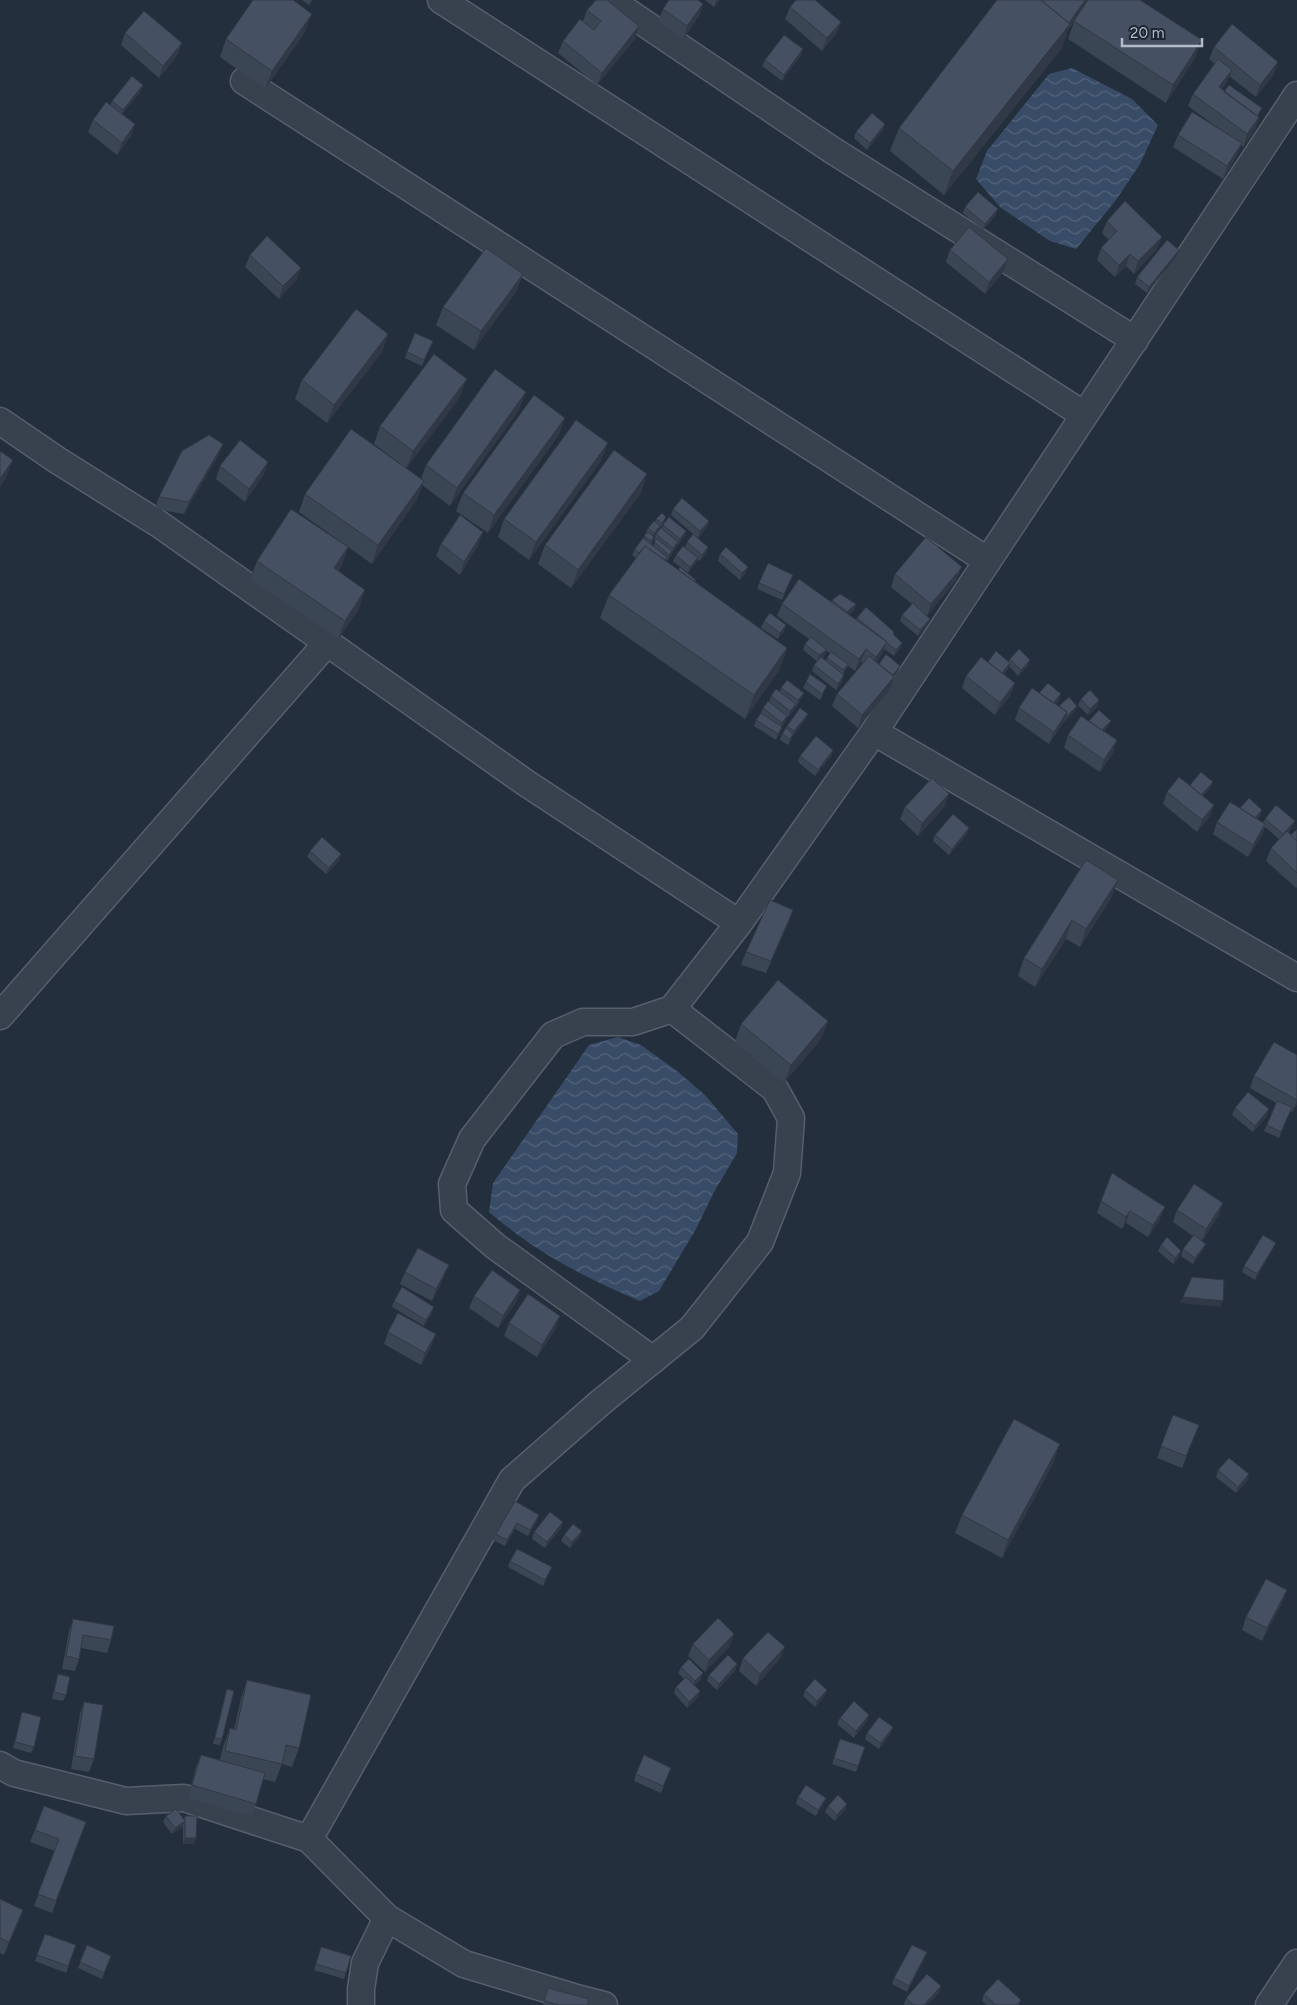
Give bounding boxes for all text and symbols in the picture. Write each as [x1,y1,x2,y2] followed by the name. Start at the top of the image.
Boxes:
[1122,15,1202,47] scale bar
[1130,24,1164,42] text: 20 m

